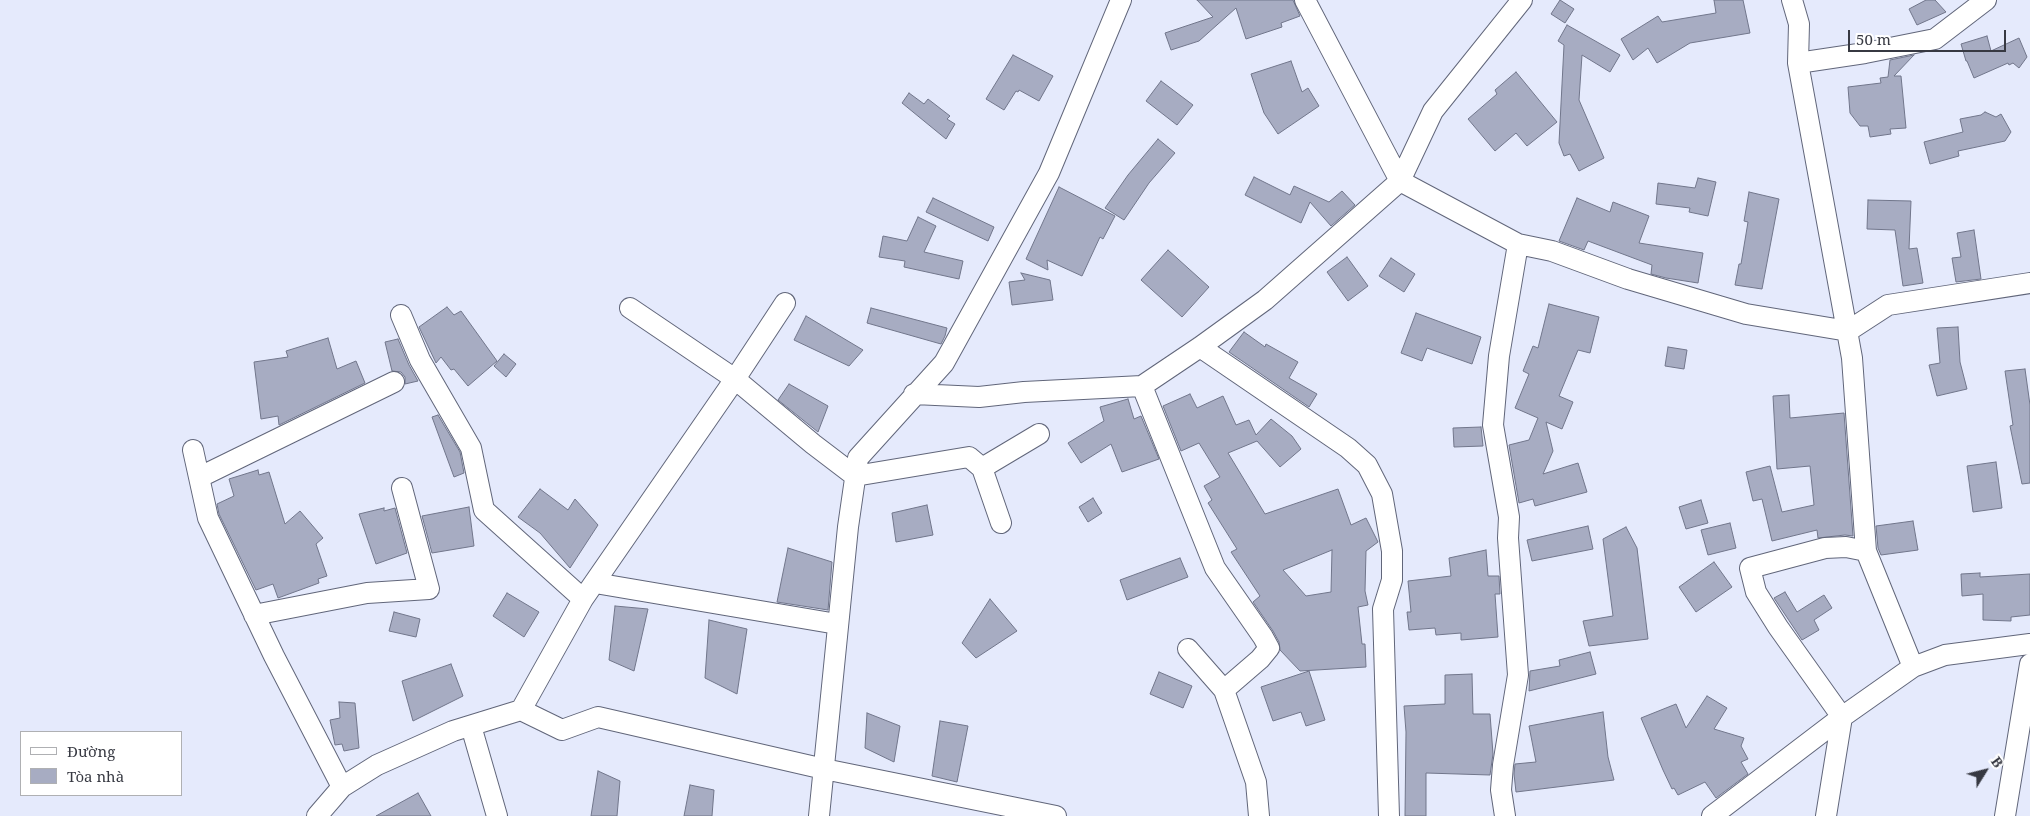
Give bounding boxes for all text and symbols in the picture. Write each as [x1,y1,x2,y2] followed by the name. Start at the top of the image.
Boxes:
[1850,20,2008,52] scale bar
[1856,29,1891,49] text: 50 m
[20,731,182,796] legend
[67,741,115,761] text: Đường
[1960,746,2010,796] north arrow
[1987,752,2008,771] text: B
[67,766,124,786] text: Tòa nhà

